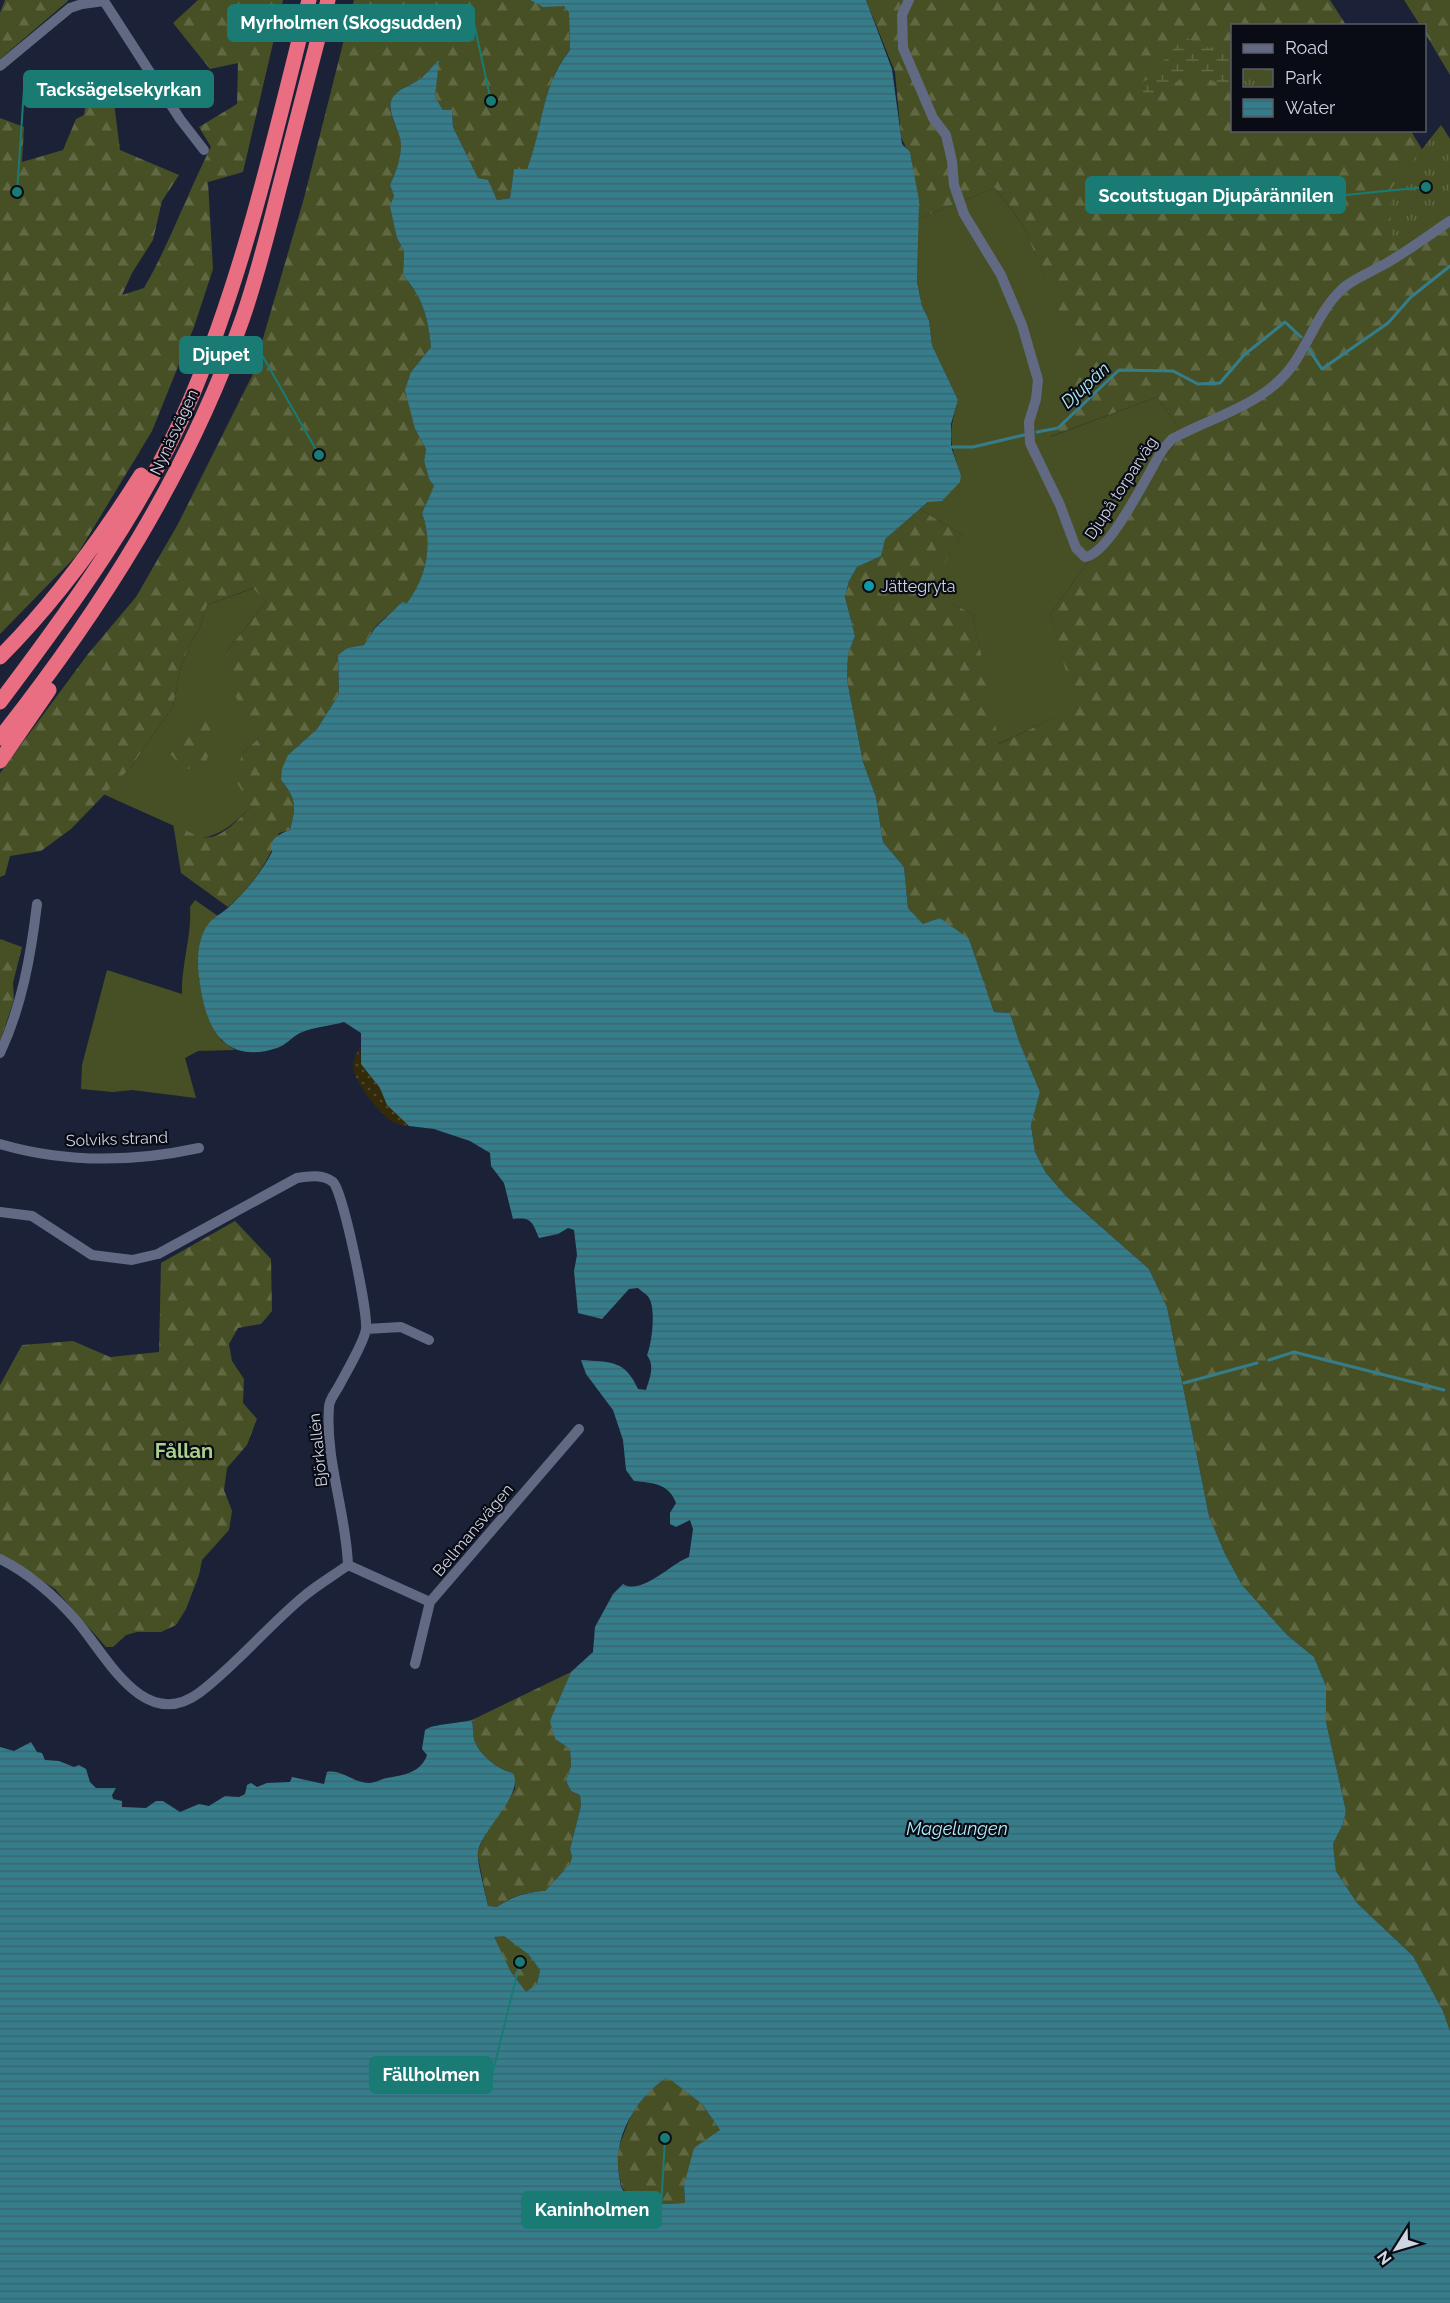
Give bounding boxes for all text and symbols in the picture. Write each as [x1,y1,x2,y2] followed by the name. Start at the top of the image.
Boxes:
[228,5,474,41] callout: Myrholmen (Skogsudden)
[240,12,462,33] text: Myrholmen (Skogsudden)
[1231,24,1426,132] legend
[1285,37,1328,58] text: Road
[1285,67,1322,88] text: Park
[24,71,213,107] callout: Tacksägelsekyrkan
[37,79,201,100] text: Tacksägelsekyrkan
[1285,97,1336,118] text: Water
[1086,177,1345,213] callout: Scoutstugan Djupårännilen
[1098,185,1334,206] text: Scoutstugan Djupårännilen
[180,337,262,373] callout: Djupet
[192,344,250,365] text: Djupet
[1056,358,1114,412] water label: Djupån
[146,386,202,478] street label: Nynäsvägen
[1081,433,1161,543] street label: Djupå torparväg
[881,577,955,596] place label: Jättegryta
[862,579,876,593] marker: Jättegryta
[66,1128,168,1150] street label: Solviks strand
[305,1412,331,1488] street label: Björkallén
[155,1439,213,1463] district label: Fållan
[429,1480,517,1580] street label: Bellmansvägen
[906,1818,1008,1839] water label: Magelungen
[370,2057,492,2093] callout: Fällholmen
[382,2064,480,2085] text: Fällholmen
[522,2192,661,2228] callout: Kaninholmen
[535,2199,649,2220] text: Kaninholmen
[1366,2219,1426,2279] north arrow
[1373,2247,1396,2268] text: N

